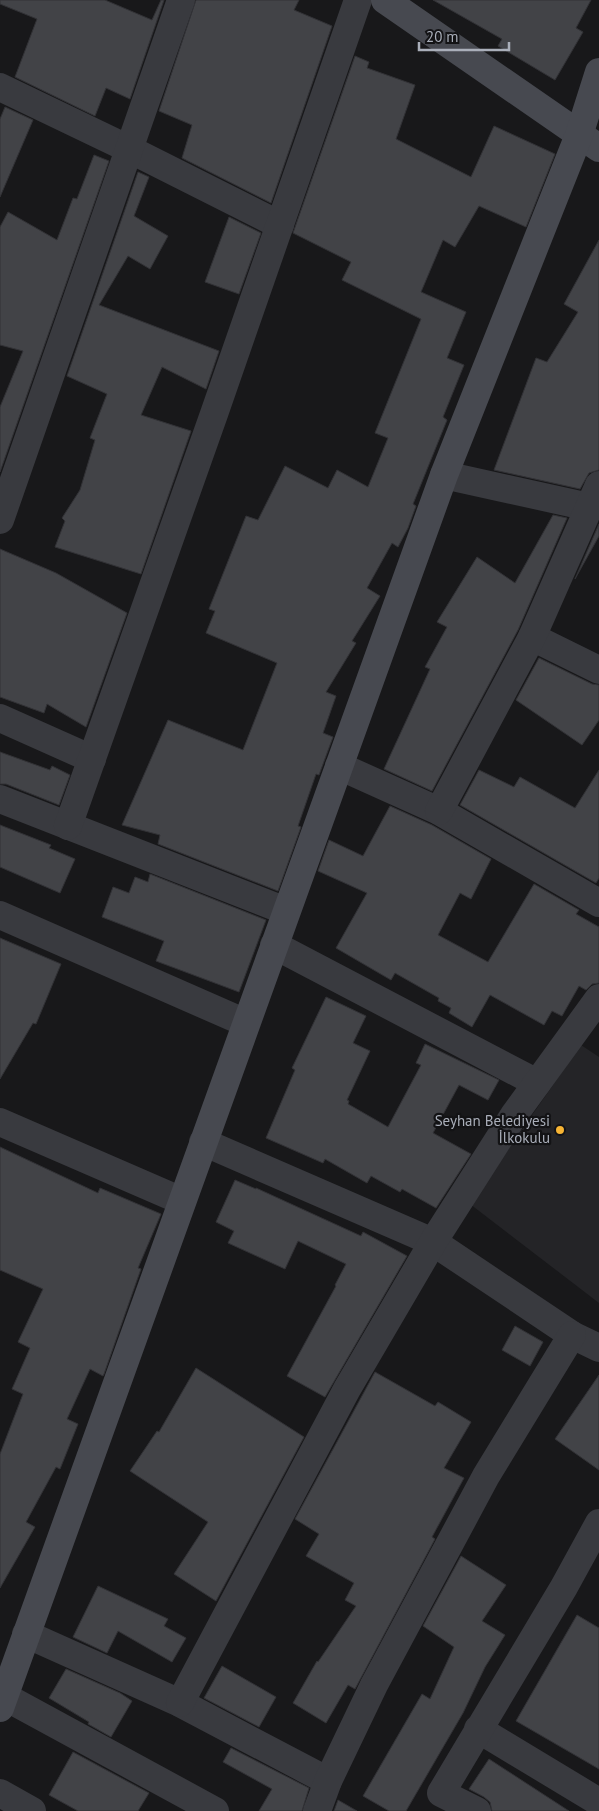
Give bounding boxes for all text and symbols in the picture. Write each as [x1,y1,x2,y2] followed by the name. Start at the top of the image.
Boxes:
[419,20,509,52] scale bar
[426,27,459,46] text: 20 m
[435,1111,550,1147] place label: Seyhan Belediyesi İlkokulu
[554,1124,566,1136] marker: Seyhan Belediyesi İlkokulu

